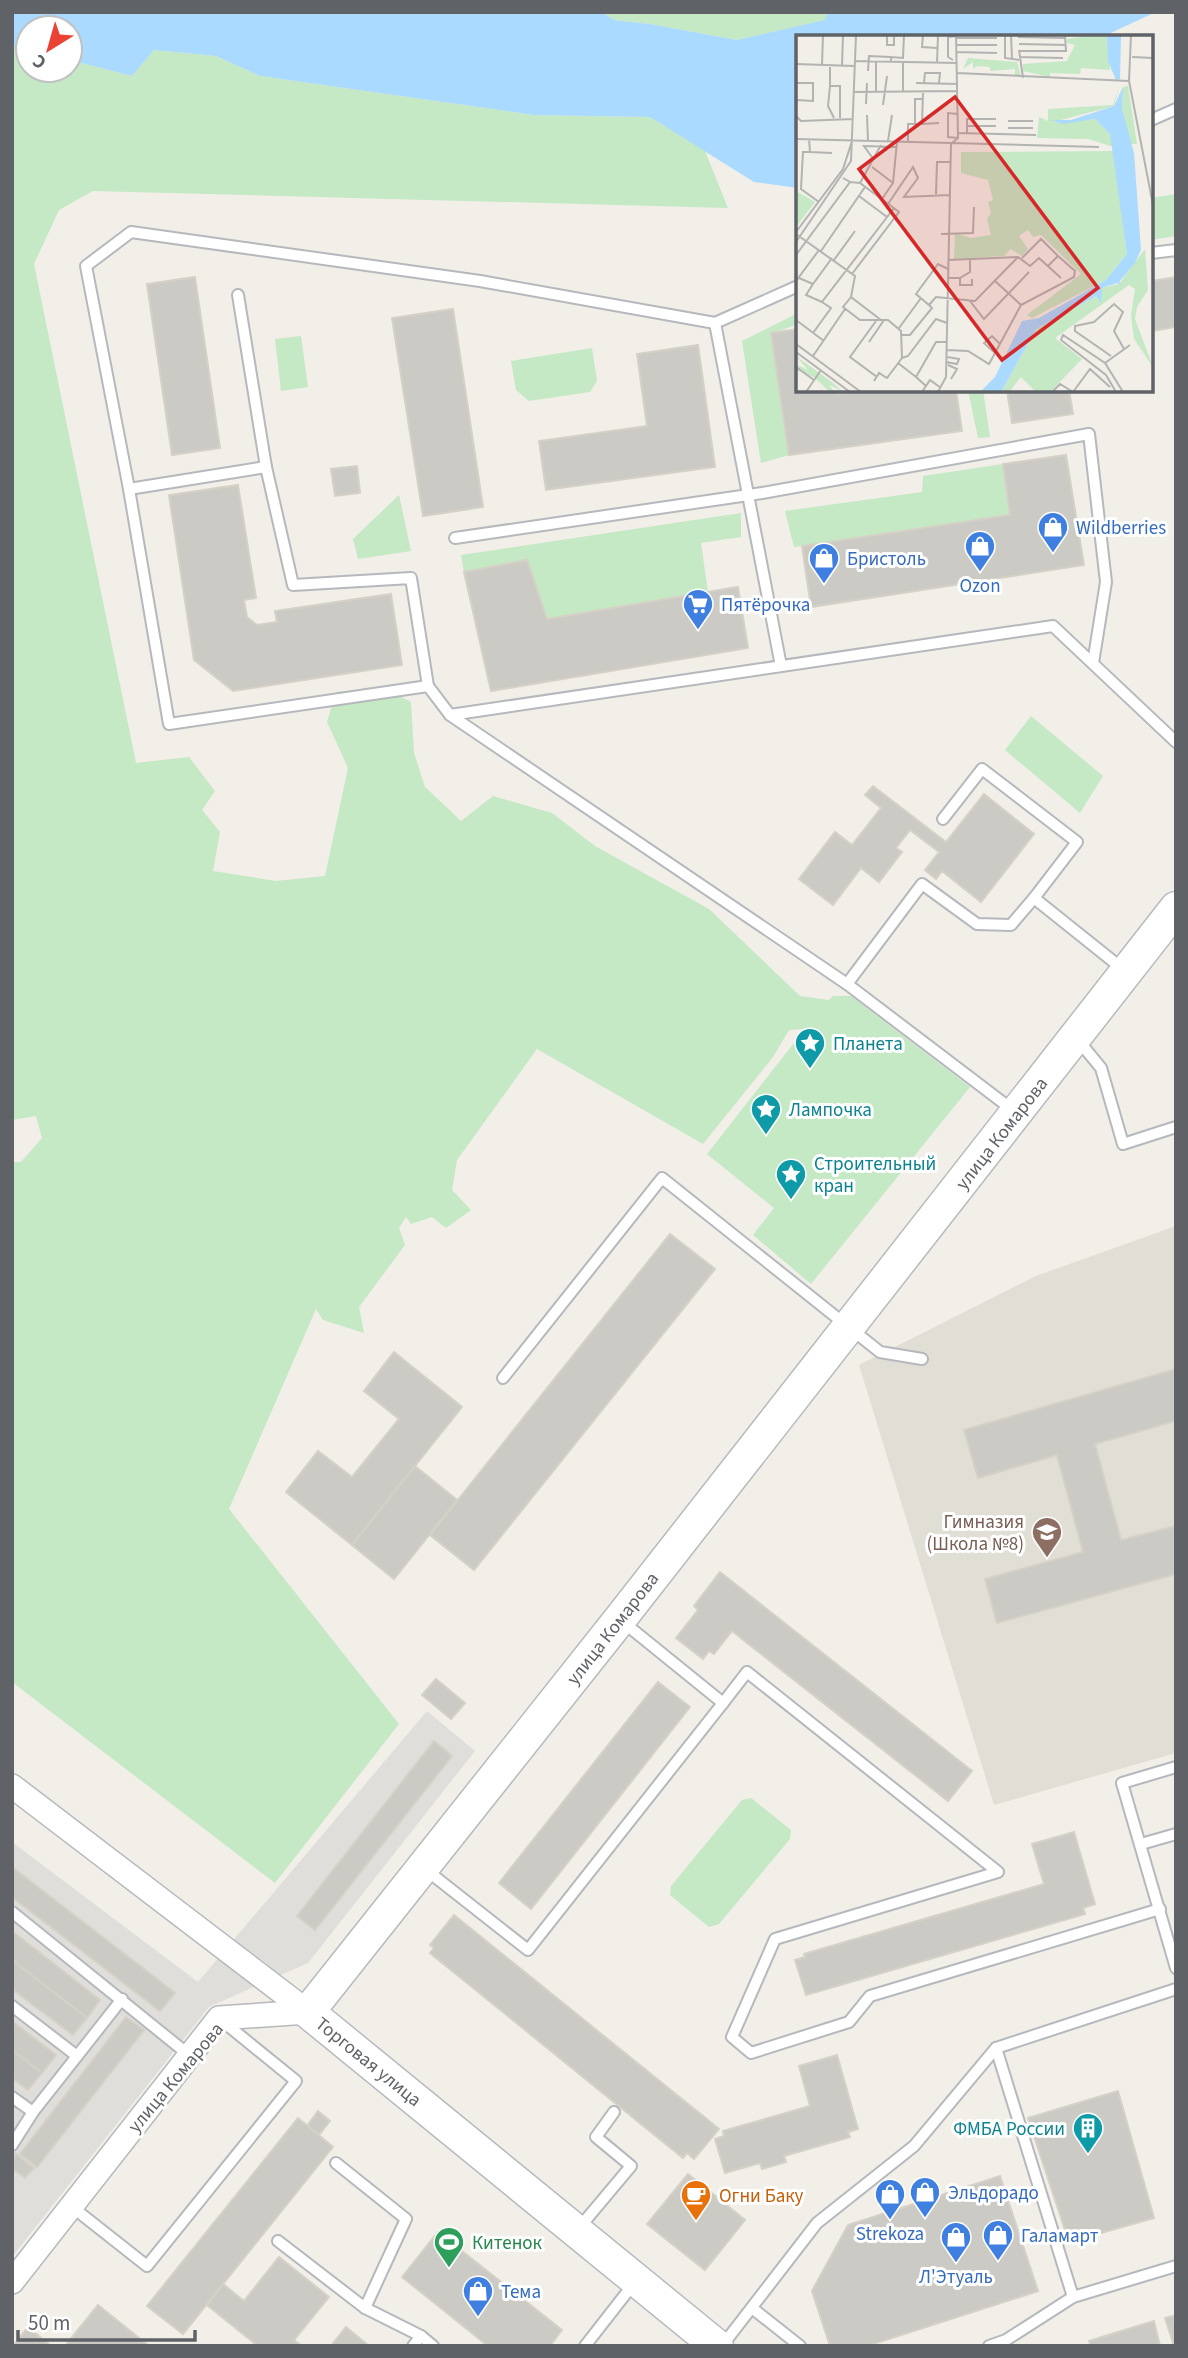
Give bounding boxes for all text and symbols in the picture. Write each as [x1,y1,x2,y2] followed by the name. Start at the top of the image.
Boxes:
[14,14,84,84] north arrow
[796,35,1153,392] inset map
[27,47,52,75] text: С
[1036,510,1070,554] shop icon: Wildberries
[1076,515,1166,542] place label: Wildberries
[963,529,997,573] shop icon: Ozon
[807,541,841,585] shop icon: Бристоль
[847,546,926,573] place label: Бристоль
[959,573,1001,600] place label: Ozon
[681,587,715,631] supermarket icon: Пятёрочка
[721,592,810,619] place label: Пятёрочка
[793,1026,827,1070] place icon: Планета
[833,1031,903,1058] place label: Планета
[950,1072,1055,1196] street label: улица Комарова
[749,1092,783,1136] place icon: Лампочка
[789,1097,872,1124] place label: Лампочка
[814,1151,936,1200] place label: Строительный кран
[774,1157,808,1201] place icon: Строительный кран
[927,1509,1024,1558] place label: Гимназия (Школа №8)
[1030,1515,1064,1559] school or university icon: Гимназия (Школа №8)
[561,1567,666,1691] street label: улица Комарова
[309,2011,427,2113] street label: Торговая улица
[122,2017,230,2139] street label: улица Комарова
[1071,2111,1105,2155] building icon: ФМБА России
[953,2116,1065,2143] place label: ФМБА России
[908,2175,942,2219] shop icon: Эльдорадо
[873,2177,907,2221] shop icon: Strekoza
[679,2178,713,2222] cafe icon: Огни Баку
[948,2180,1039,2207] place label: Эльдорадо
[719,2183,803,2210] place label: Огни Баку
[981,2218,1015,2262] shop icon: Галамарт
[939,2220,973,2264] shop icon: Л'Этуаль
[856,2221,924,2248] place label: Strekoza
[1021,2223,1099,2250] place label: Галамарт
[432,2225,466,2269] sports icon: Китенок
[472,2230,543,2257] place label: Китенок
[919,2264,993,2291] place label: Л'Этуаль
[461,2274,495,2318] shop icon: Тема
[501,2279,541,2306] place label: Тема
[18,2298,194,2342] scale bar
[28,2308,70,2338] text: 50 m

